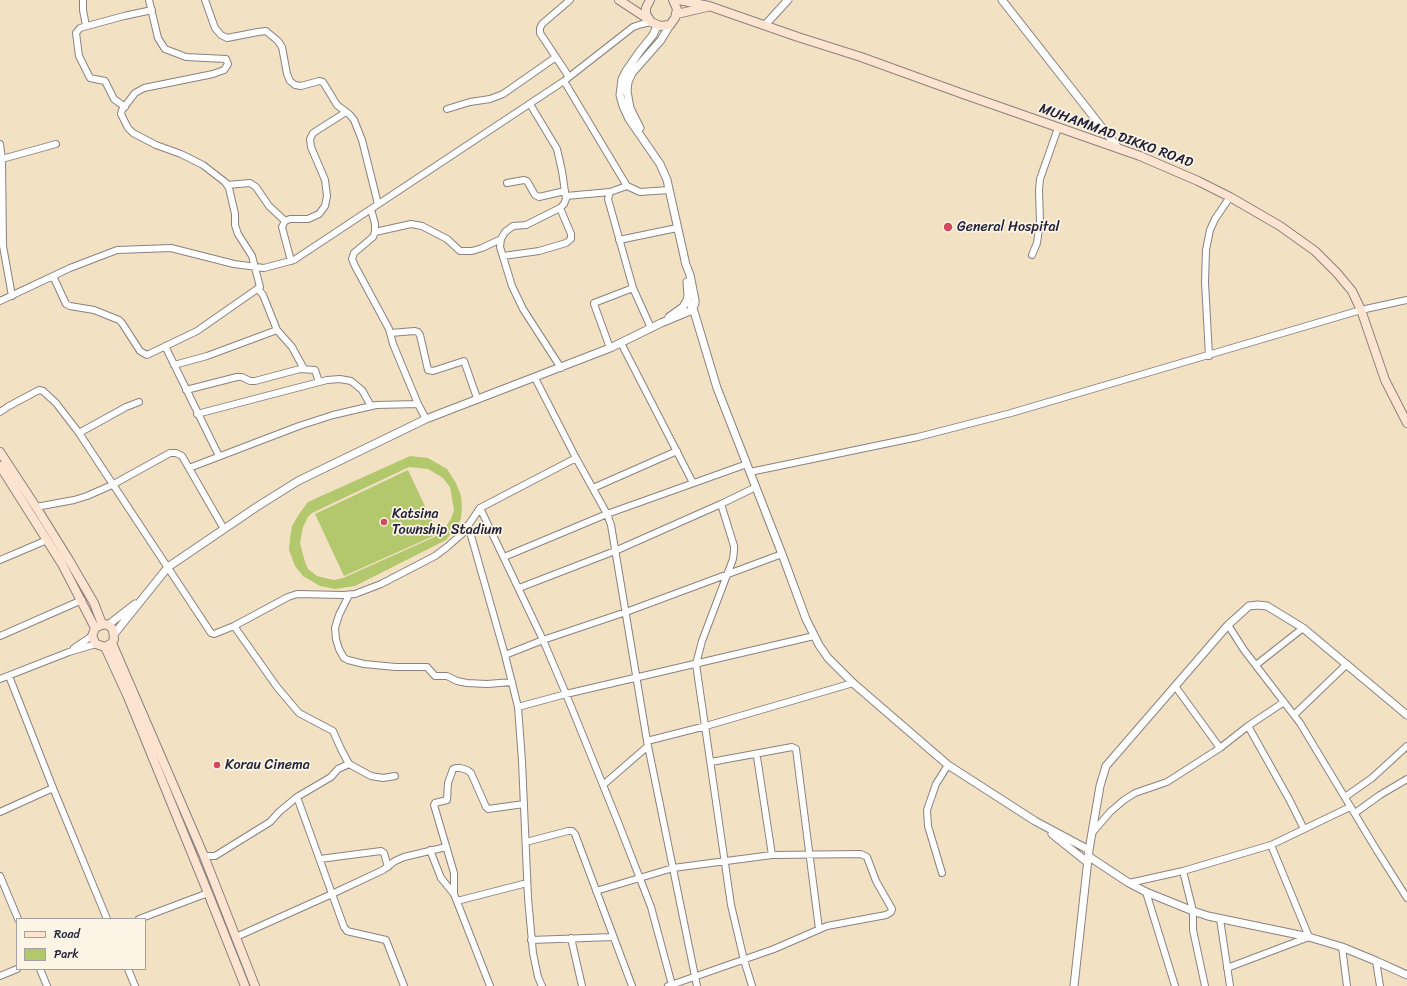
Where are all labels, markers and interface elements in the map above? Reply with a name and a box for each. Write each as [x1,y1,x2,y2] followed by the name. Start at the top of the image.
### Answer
[1037,100,1195,172] street label: MUHAMMAD DIKKO ROAD
[957,219,1059,235] place label: General Hospital
[942,221,954,233] marker: General Hospital
[392,506,502,538] place label: Katsina Township Stadium
[379,517,389,527] marker: Katsina Township Stadium
[225,757,310,773] place label: Korau Cinema
[212,760,222,770] marker: Korau Cinema
[16,918,146,970] legend
[54,923,80,945] text: Road
[54,943,79,965] text: Park

